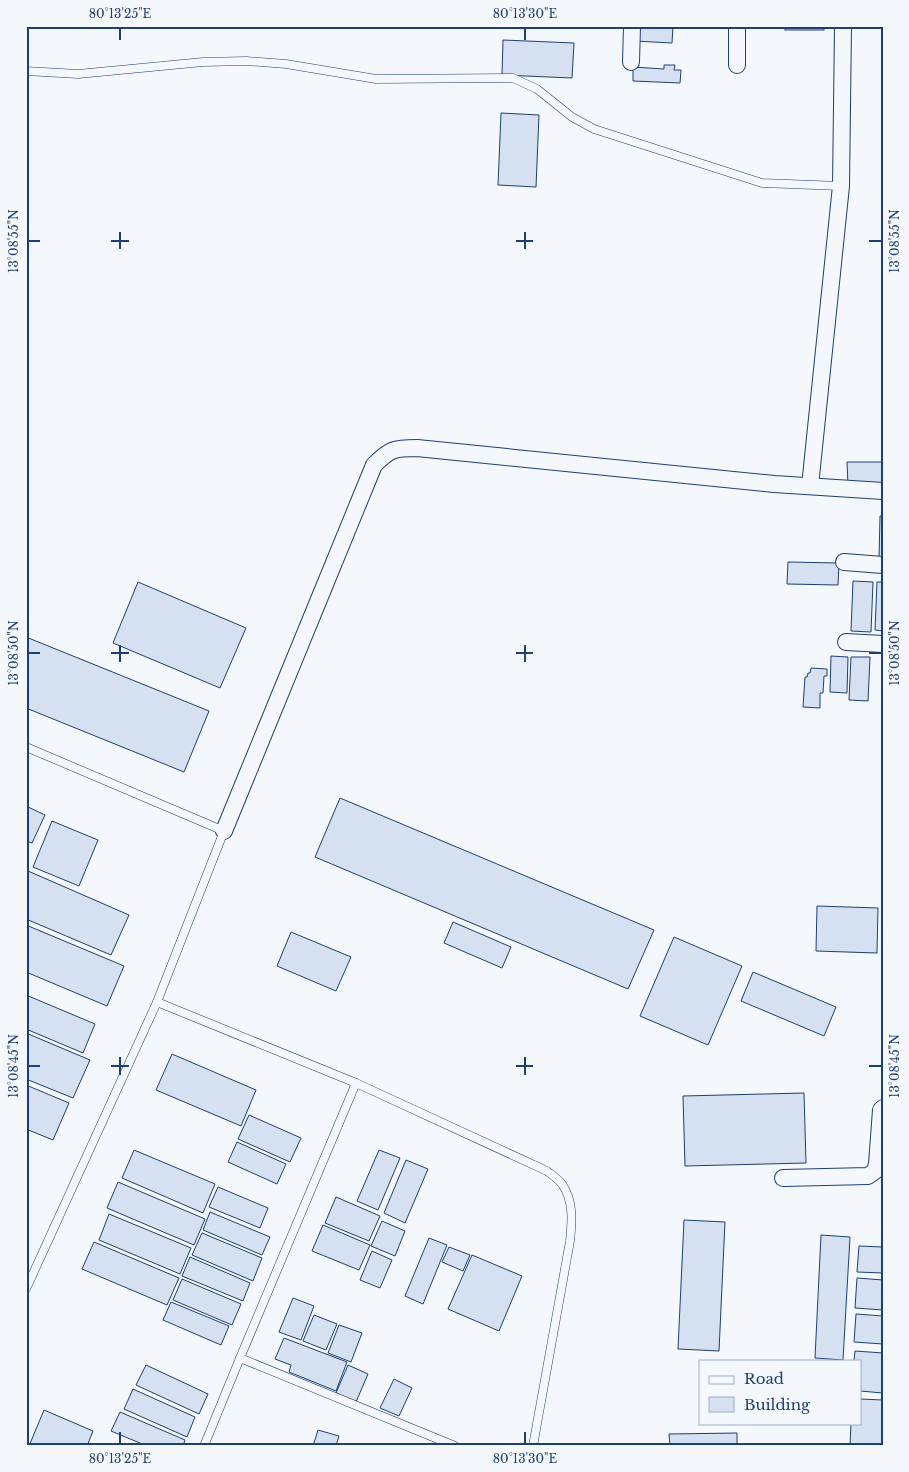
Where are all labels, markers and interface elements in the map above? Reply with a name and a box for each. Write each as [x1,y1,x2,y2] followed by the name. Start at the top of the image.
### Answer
[89,6,152,21] text: 80°13'25"E
[493,6,557,21] text: 80°13'30"E
[6,209,21,273] text: 13°08'55"N
[887,209,902,273] text: 13°08'55"N
[6,620,21,686] text: 13°08'50"N
[887,620,902,686] text: 13°08'50"N
[6,1034,21,1098] text: 13°08'45"N
[887,1034,902,1098] text: 13°08'45"N
[699,1360,862,1424] legend
[744,1369,784,1388] text: Road
[744,1395,811,1414] text: Building
[89,1451,152,1466] text: 80°13'25"E
[493,1451,557,1466] text: 80°13'30"E

